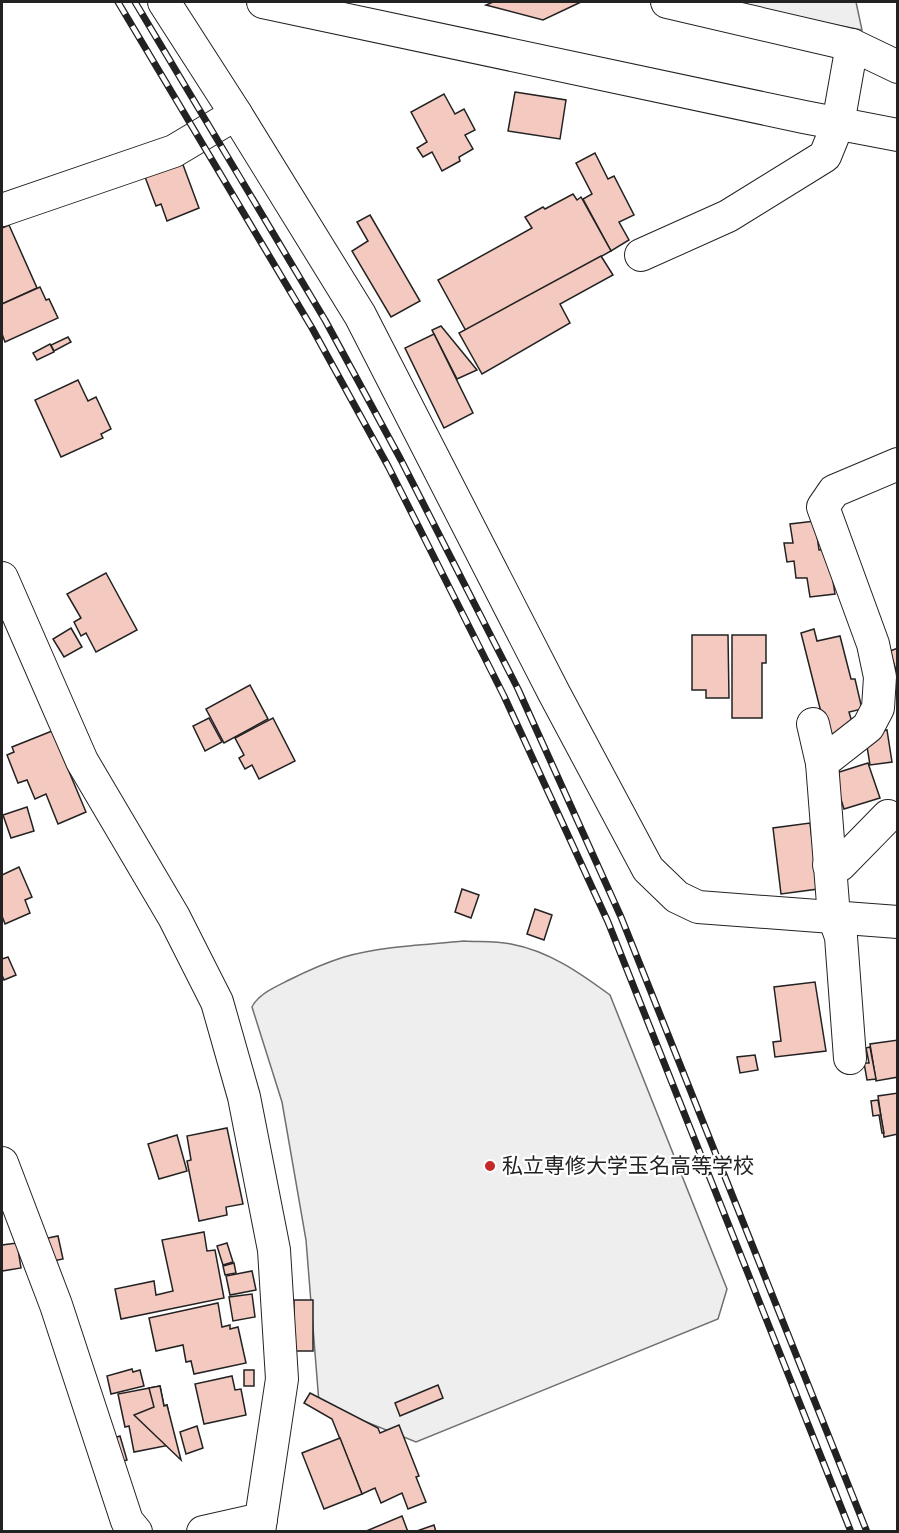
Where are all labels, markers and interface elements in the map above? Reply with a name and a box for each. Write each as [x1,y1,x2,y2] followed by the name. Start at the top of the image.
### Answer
[502,1153,754,1178] place label: 私立専修大学玉名高等学校
[483,1159,497,1173] marker: 私立専修大学玉名高等学校

